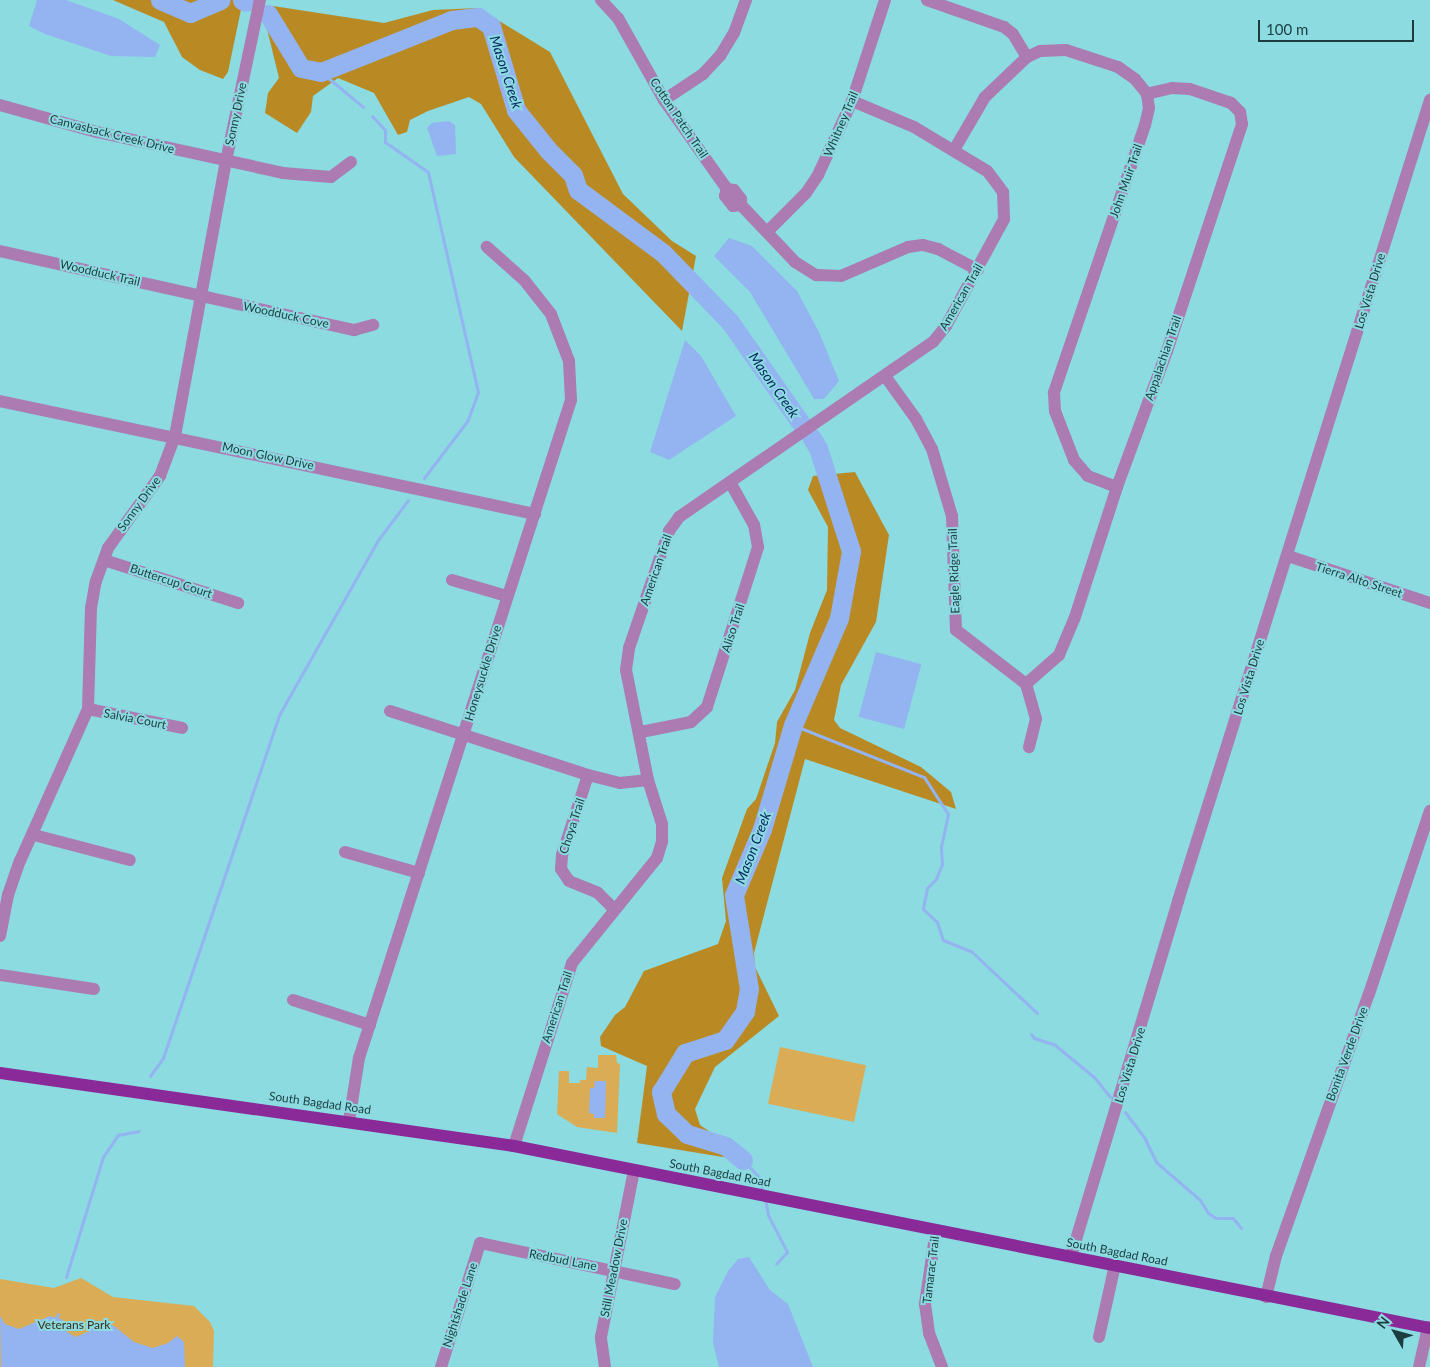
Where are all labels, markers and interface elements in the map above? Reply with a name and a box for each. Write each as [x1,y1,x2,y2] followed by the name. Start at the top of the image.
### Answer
[1260,10,1416,42] scale bar
[1266,20,1308,38] text: 100 m
[486,33,526,111] water label: Mason Creek
[647,75,711,161] street label: Cotton Patch Trail
[222,81,250,147] street label: Sonny Drive
[821,89,861,159] street label: Whitney Trail
[48,112,176,156] street label: Canvasback Creek Drive
[1107,142,1145,220] street label: John Muir Trail
[1352,251,1388,331] street label: Los Vista Drive
[58,257,142,289] street label: Woodduck Trail
[936,261,986,333] street label: American Trail
[242,299,330,331] street label: Woodduck Cove
[1142,314,1184,402] street label: Appalachian Trail
[745,349,803,421] water label: Mason Creek
[221,439,315,473] street label: Moon Glow Drive
[114,474,164,534] street label: Sonny Drive
[945,528,963,614] street label: Eagle Ridge Trail
[637,532,675,608] street label: American Trail
[1314,559,1404,601] street label: Tierra Alto Street
[128,561,214,601] street label: Buttercup Court
[718,602,748,654] street label: Aliso Trail
[462,623,504,723] street label: Honeysuckle Drive
[1231,637,1267,717] street label: Los Vista Drive
[103,706,167,732] street label: Salvia Court
[556,796,588,856] street label: Choya Trail
[732,810,774,886] water label: Mason Creek
[539,969,575,1045] street label: American Trail
[1323,1005,1371,1103] street label: Bonita Verde Drive
[1112,1025,1148,1105] street label: Los Vista Drive
[268,1089,372,1117] street label: South Bagdad Road
[668,1156,772,1190] street label: South Bagdad Road
[597,1217,631,1319] street label: Still Meadow Drive
[920,1235,942,1305] street label: Tamarac Trail
[1065,1235,1169,1269] street label: South Bagdad Road
[528,1246,598,1274] street label: Redbud Lane
[440,1261,480,1349] street label: Nightshade Lane
[1370,1307,1420,1357] north arrow
[1373,1313,1393,1332] text: N
[38,1318,110,1332] park label: Veterans Park

